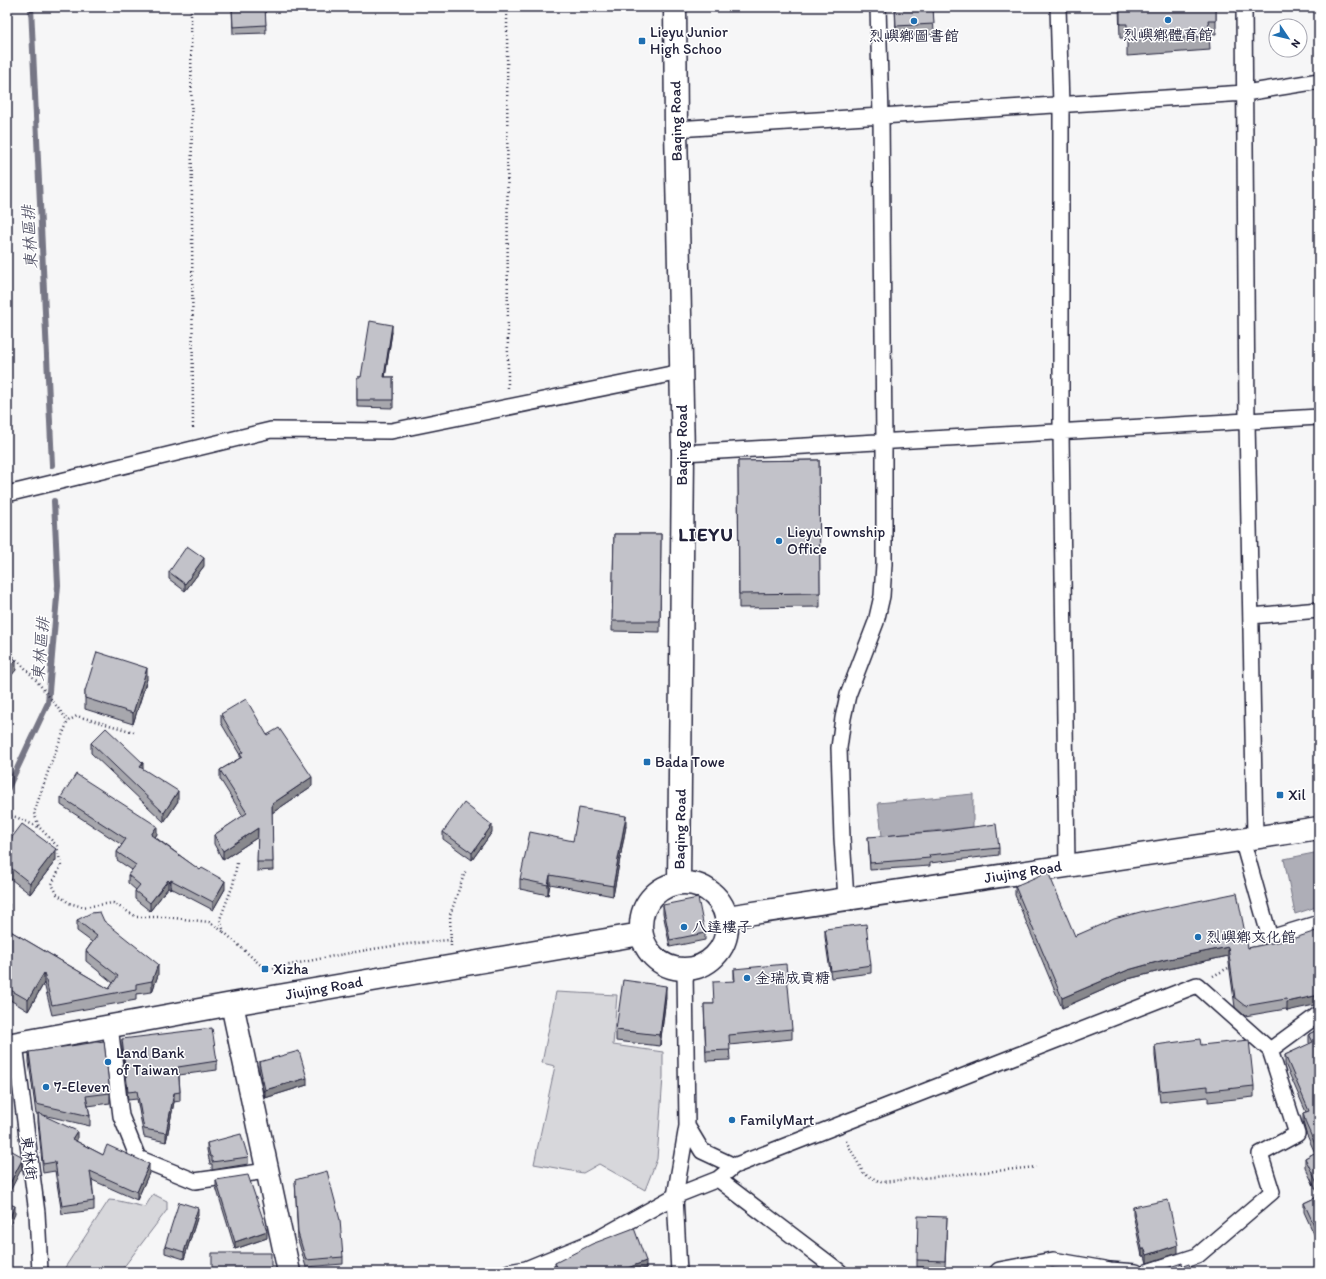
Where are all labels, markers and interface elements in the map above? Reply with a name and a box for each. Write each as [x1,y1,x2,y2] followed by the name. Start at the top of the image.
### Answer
[1163,15,1173,25] marker: 烈嶼鄉體育館
[909,16,919,26] marker: 烈嶼鄉圖書館
[1268,18,1308,58] north arrow
[650,23,728,58] place label: Lieyu Junior High Schoo
[1123,26,1213,44] place label: 烈嶼鄉體育館
[869,27,959,45] place label: 烈嶼鄉圖書館
[637,36,647,46] marker: Lieyu Junior High Schoo
[1288,37,1303,50] text: N
[666,80,686,162] street label: Baqing Road
[18,203,41,269] water label: 東林區排
[673,404,691,485] street label: Baqing Road
[678,523,734,546] district label: LIEYU
[787,523,885,558] place label: Lieyu Township Office
[774,536,784,546] marker: Lieyu Township Office
[28,614,53,682] water label: 東林區排
[655,753,725,771] place label: Bada Towe
[642,757,652,767] marker: Bada Towe
[1288,786,1306,804] place label: Xil
[670,788,690,870] street label: Baqing Road
[1275,790,1285,800] marker: Xil
[983,857,1064,887] street label: Jiujing Road
[692,918,752,936] place label: 八達樓子
[679,922,689,932] marker: 八達樓子
[1206,928,1296,946] place label: 烈嶼鄉文化館
[1193,932,1203,942] marker: 烈嶼鄉文化館
[273,960,309,978] place label: Xizha
[260,964,270,974] marker: Xizha
[755,969,830,987] place label: 金瑞成貢糖
[284,972,365,1004] street label: Jiujing Road
[742,973,752,983] marker: 金瑞成貢糖
[116,1044,185,1079] place label: Land Bank of Taiwan
[103,1057,113,1067] marker: Land Bank of Taiwan
[54,1078,110,1096] place label: 7-Eleven
[41,1082,51,1092] marker: 7-Eleven
[740,1111,815,1129] place label: FamilyMart
[727,1115,737,1125] marker: FamilyMart
[17,1135,41,1181] street label: 東林街

